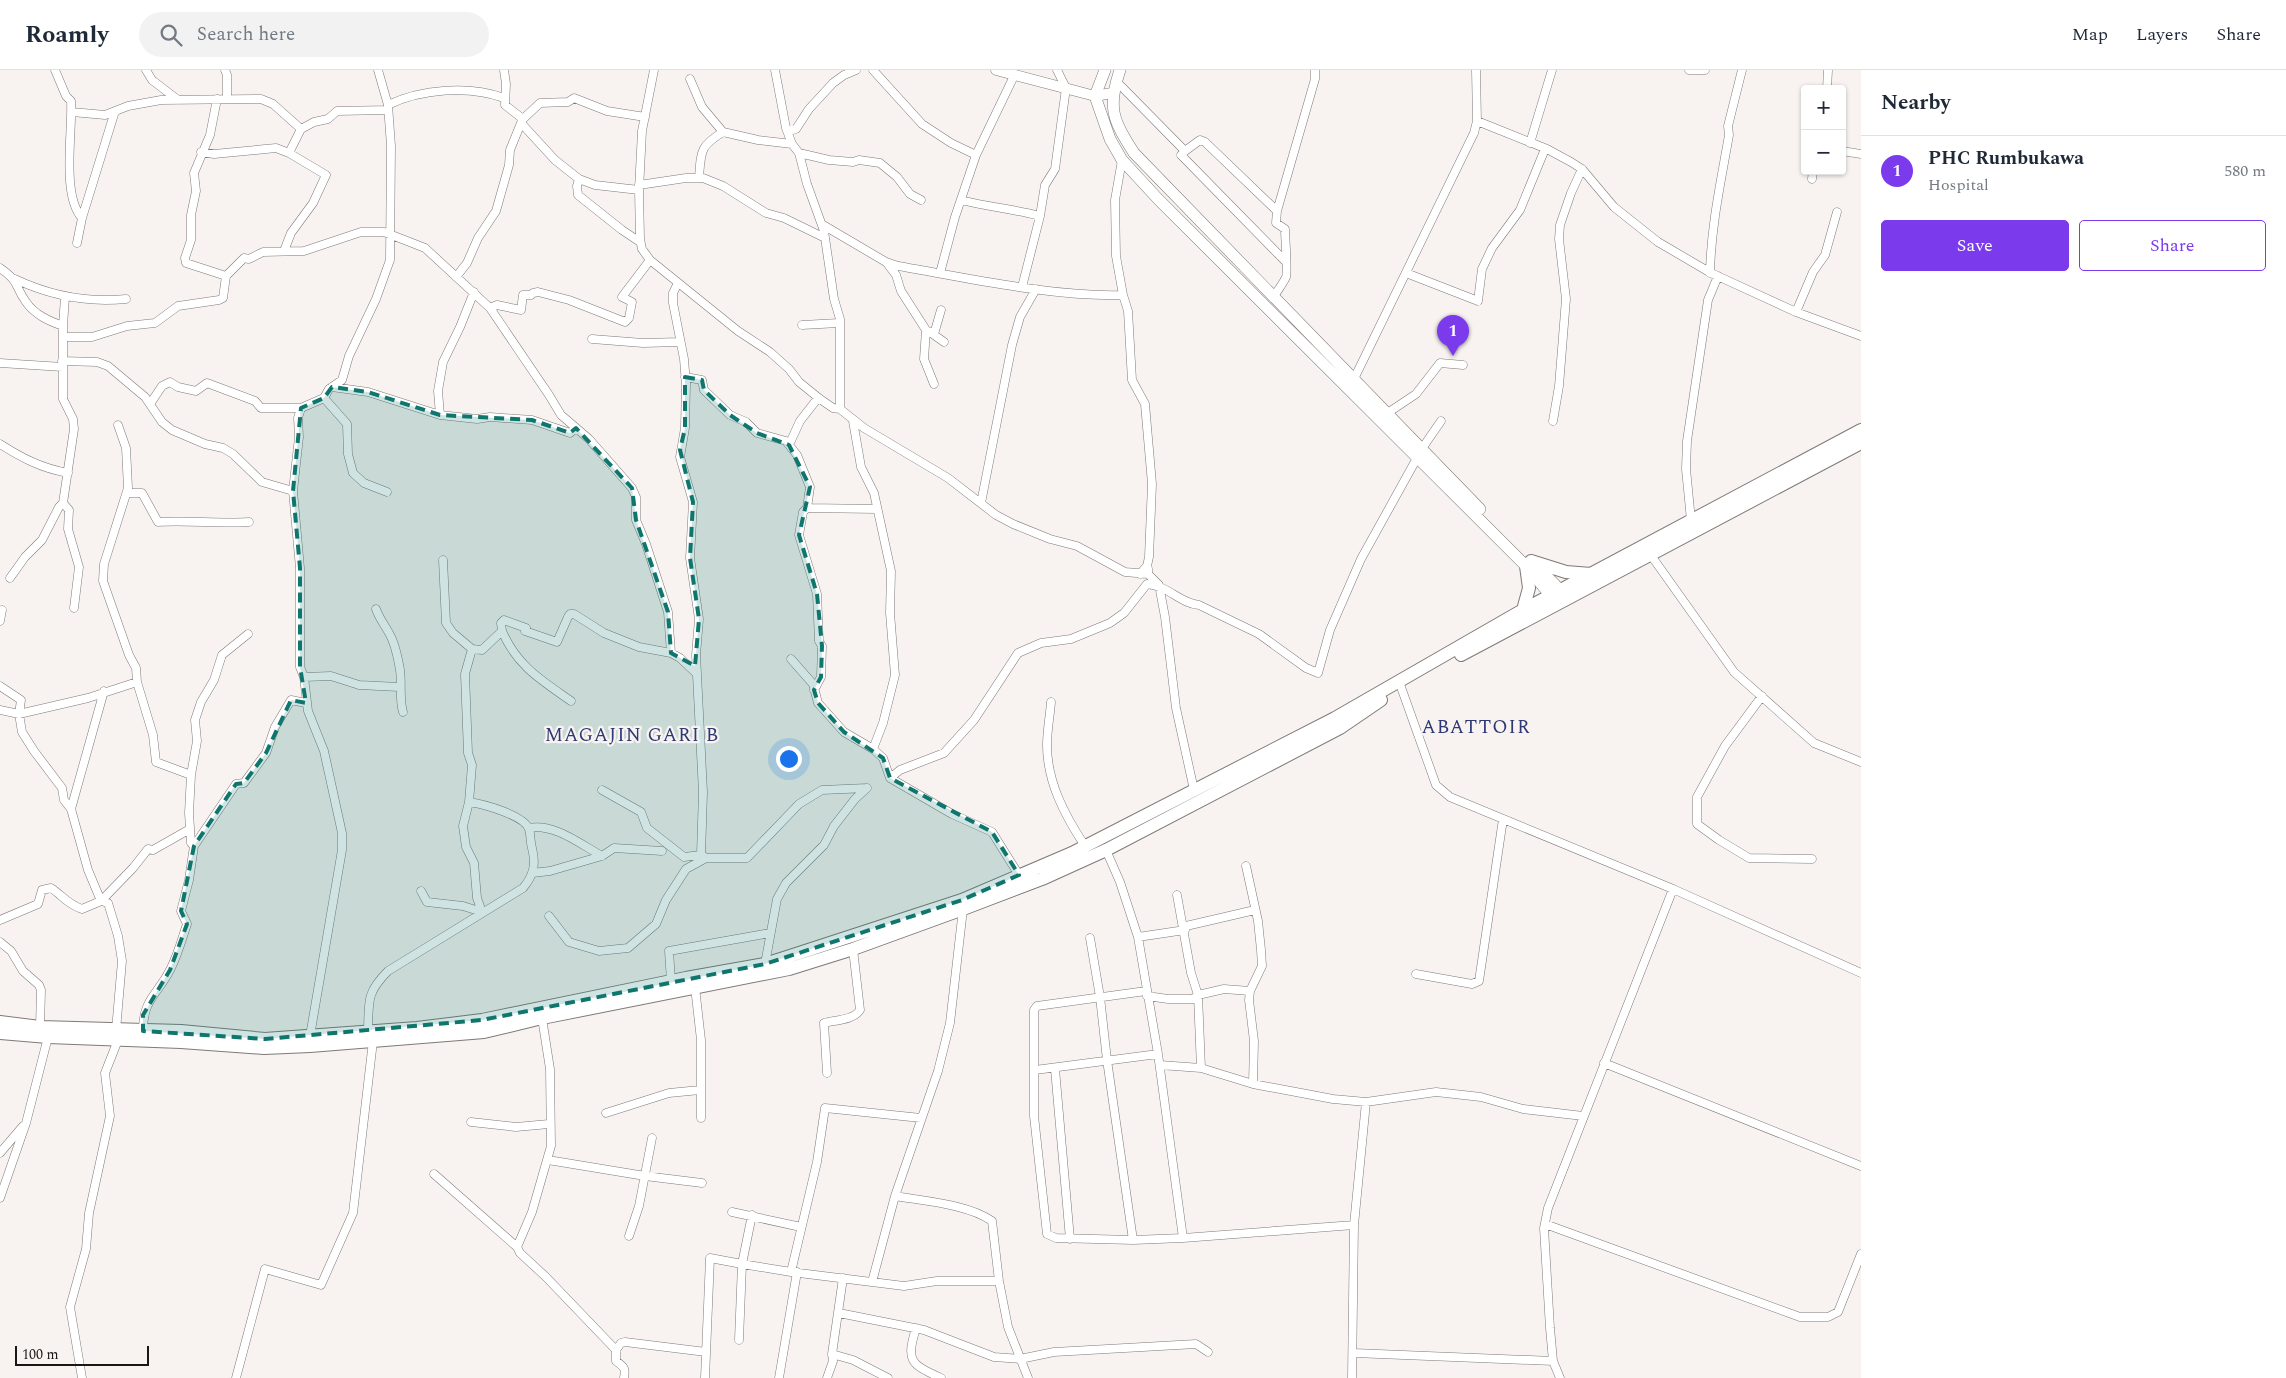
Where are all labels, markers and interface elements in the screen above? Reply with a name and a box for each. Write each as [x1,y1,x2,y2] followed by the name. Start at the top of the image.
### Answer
[139,12,489,57] search box
[25,17,109,53] text: Roamly
[197,20,295,49] text: Search here
[157,21,185,49] icon: search
[2072,21,2108,48] text: Map
[2136,21,2188,48] text: Layers
[2216,21,2261,48] text: Share
[1801,85,1846,175] map controls
[1801,85,1846,130] button: +
[1881,87,1951,119] text: Nearby
[1801,130,1846,175] button: −
[1928,144,2084,173] text: PHC Rumbukawa
[1893,159,1901,183] text: 1
[2224,159,2266,183] text: 580 m
[1928,173,1989,197] text: Hospital
[1881,220,2069,271] button: Save
[2079,220,2266,271] button: Share
[1437,315,1469,356] pin: 1
[1421,713,1531,742] district label: ABATTOIR
[545,721,719,750] district label: MAGAJIN GARI B
[776,746,802,772] your location
[15,1343,149,1366] scale bar
[22,1344,59,1365] text: 100 m

